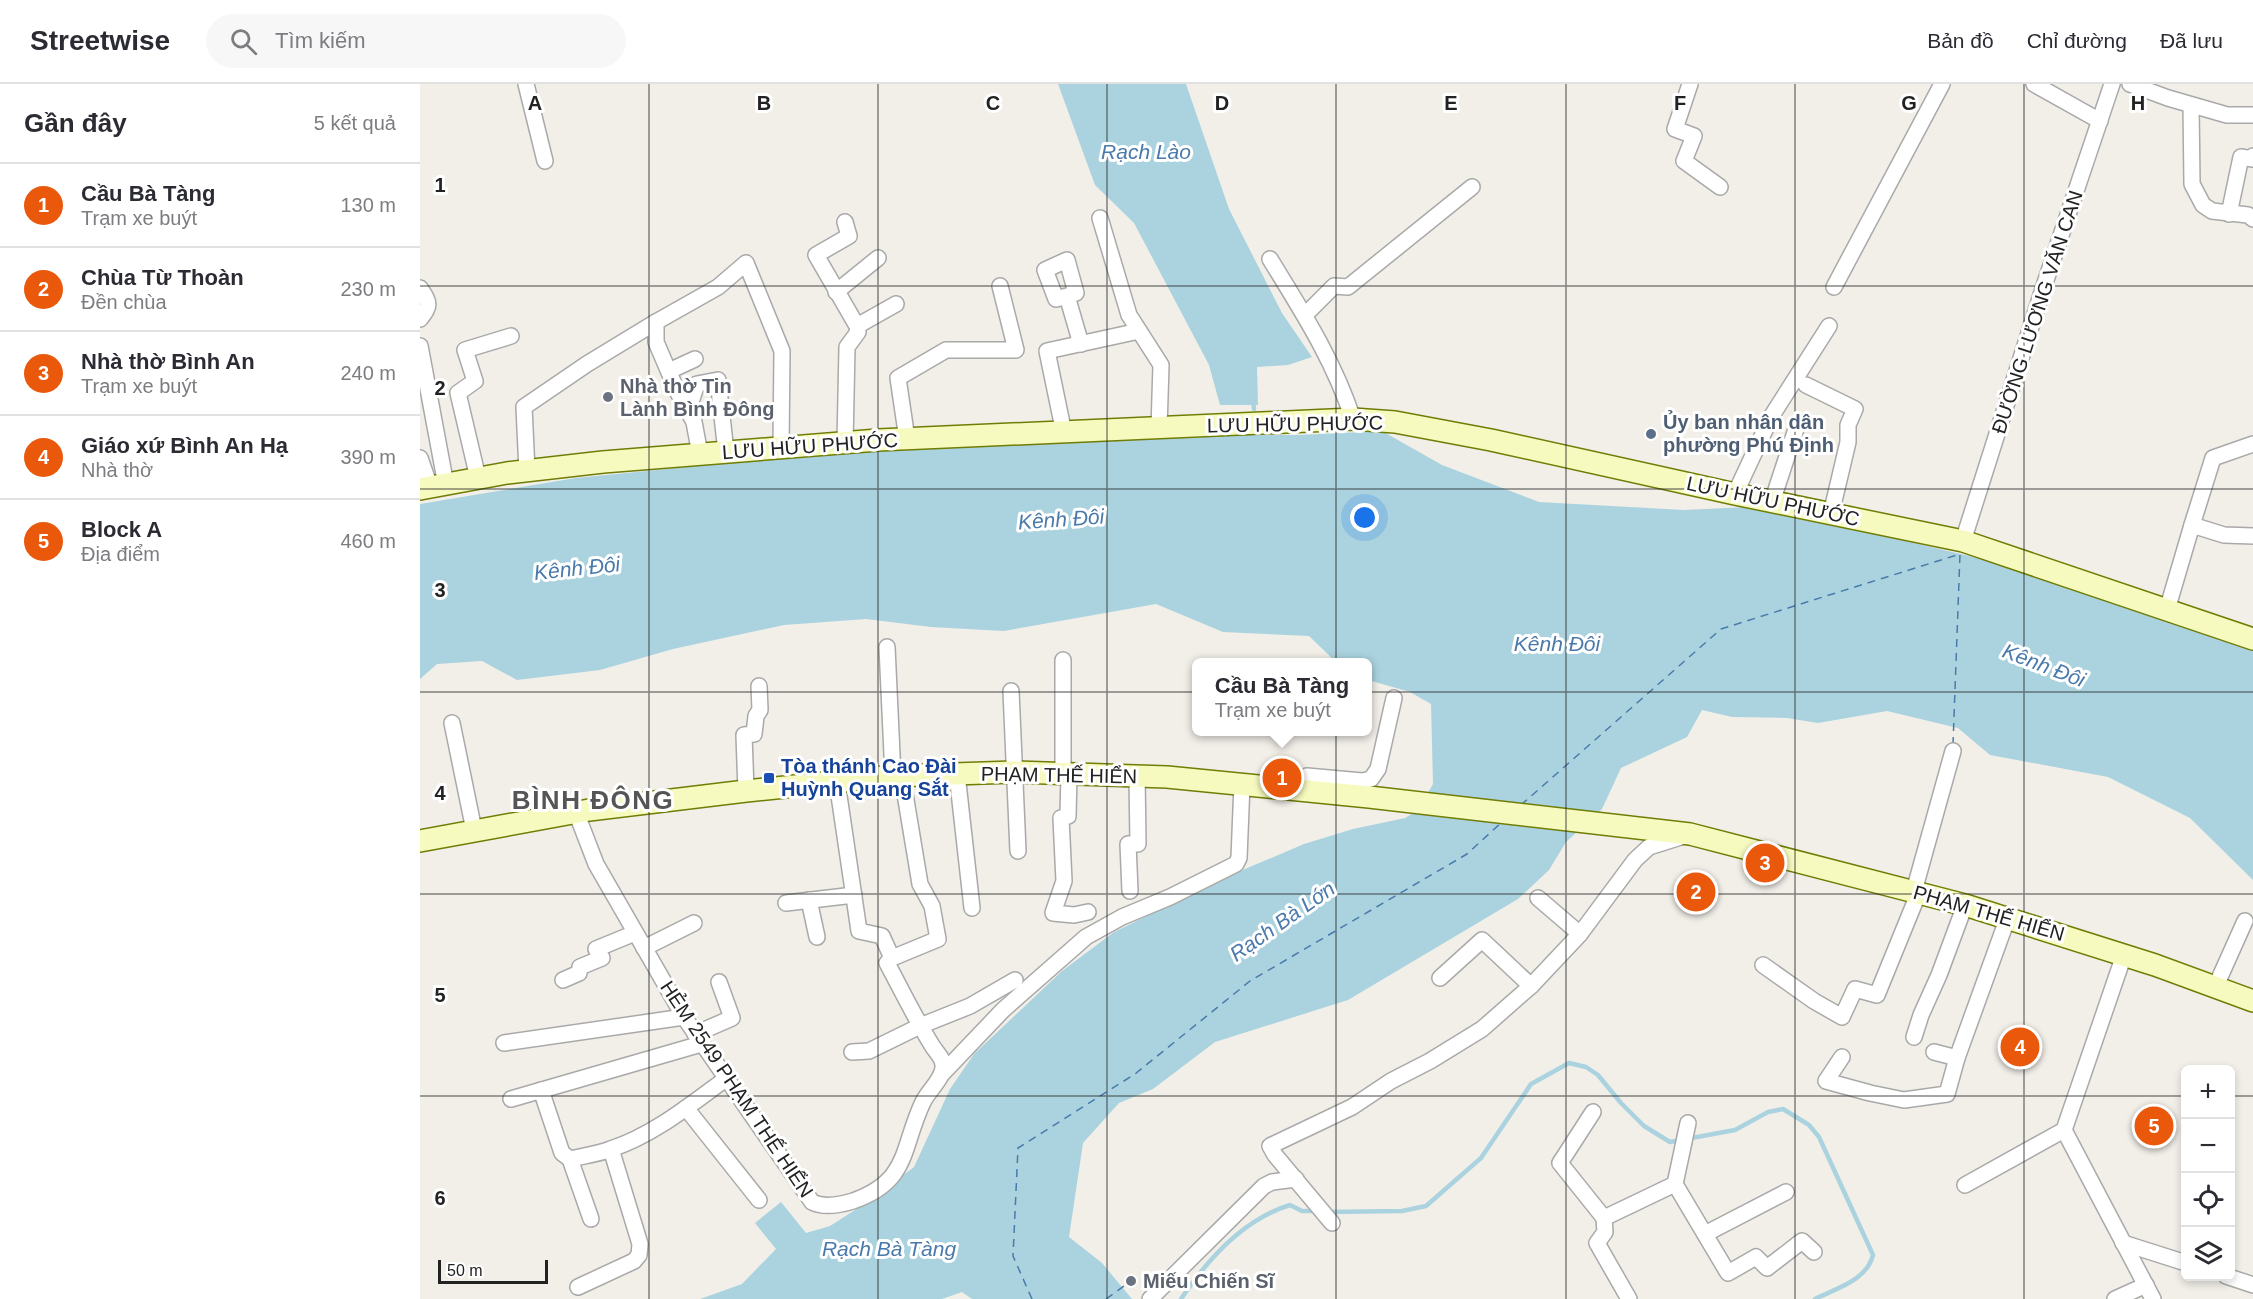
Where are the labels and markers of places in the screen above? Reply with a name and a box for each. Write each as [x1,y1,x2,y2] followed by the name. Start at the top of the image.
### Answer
[620,375,774,420] place label: Nhà thờ Tin Lành Bình Đông
[601,390,615,404] marker: Nhà thờ Tin Lành Bình Đông
[1663,410,1834,456] place label: Ủy ban nhân dân phường Phú Định
[1644,427,1658,441] marker: Ủy ban nhân dân phường Phú Định
[781,755,957,800] place label: Tòa thánh Cao Đài Huỳnh Quang Sắt
[1262,756,1302,800] pin: 1
[762,771,776,785] marker: Tòa thánh Cao Đài Huỳnh Quang Sắt
[1746,840,1784,886] pin: 3
[1676,870,1716,914] pin: 2
[2000,1024,2040,1070] pin: 4
[2134,1104,2174,1148] pin: 5
[1143,1270,1276,1292] place label: Miếu Chiến Sĩ
[1124,1274,1138,1288] marker: Miếu Chiến Sĩ

